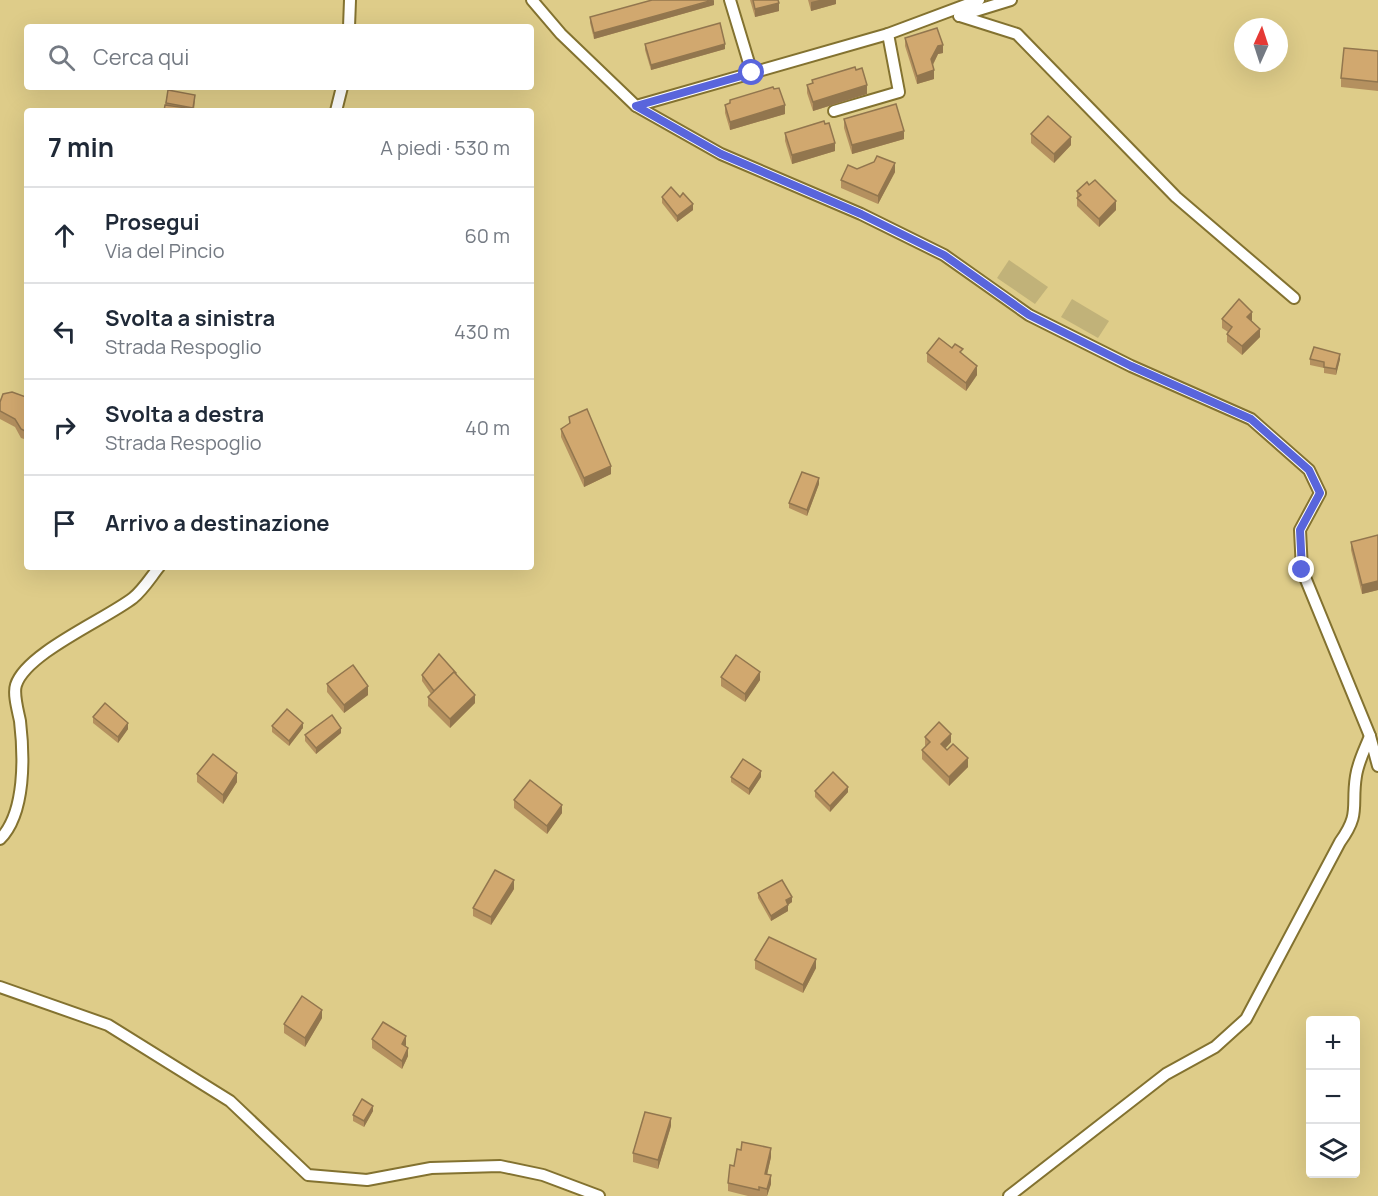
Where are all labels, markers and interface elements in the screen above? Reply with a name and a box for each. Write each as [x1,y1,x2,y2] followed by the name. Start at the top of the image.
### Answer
[1234,18,1288,72] north arrow
[24,24,534,90] search box
[45,41,78,74] icon: search
[93,42,189,72] text: Cerca qui
[738,59,764,85] route start
[48,129,114,165] text: 7 min
[380,134,510,161] text: A piedi · 530 m
[105,207,200,237] text: Prosegui
[48,219,81,252] icon: ahead
[464,222,510,249] text: 60 m
[105,237,225,264] text: Via del Pincio
[105,303,275,333] text: Svolta a sinistra
[48,315,81,348] icon: left
[454,318,510,345] text: 430 m
[105,333,262,360] text: Strada Respoglio
[105,399,264,429] text: Svolta a destra
[48,411,81,444] icon: right
[465,414,510,441] text: 40 m
[105,429,262,456] text: Strada Respoglio
[48,507,81,540] icon: arrive
[105,508,329,538] text: Arrivo a destinazione
[1288,556,1314,582] route end
[1306,1016,1360,1178] map controls
[1306,1016,1360,1070] button: +
[1306,1070,1360,1124] button: −
[1306,1124,1360,1178] button: layers

